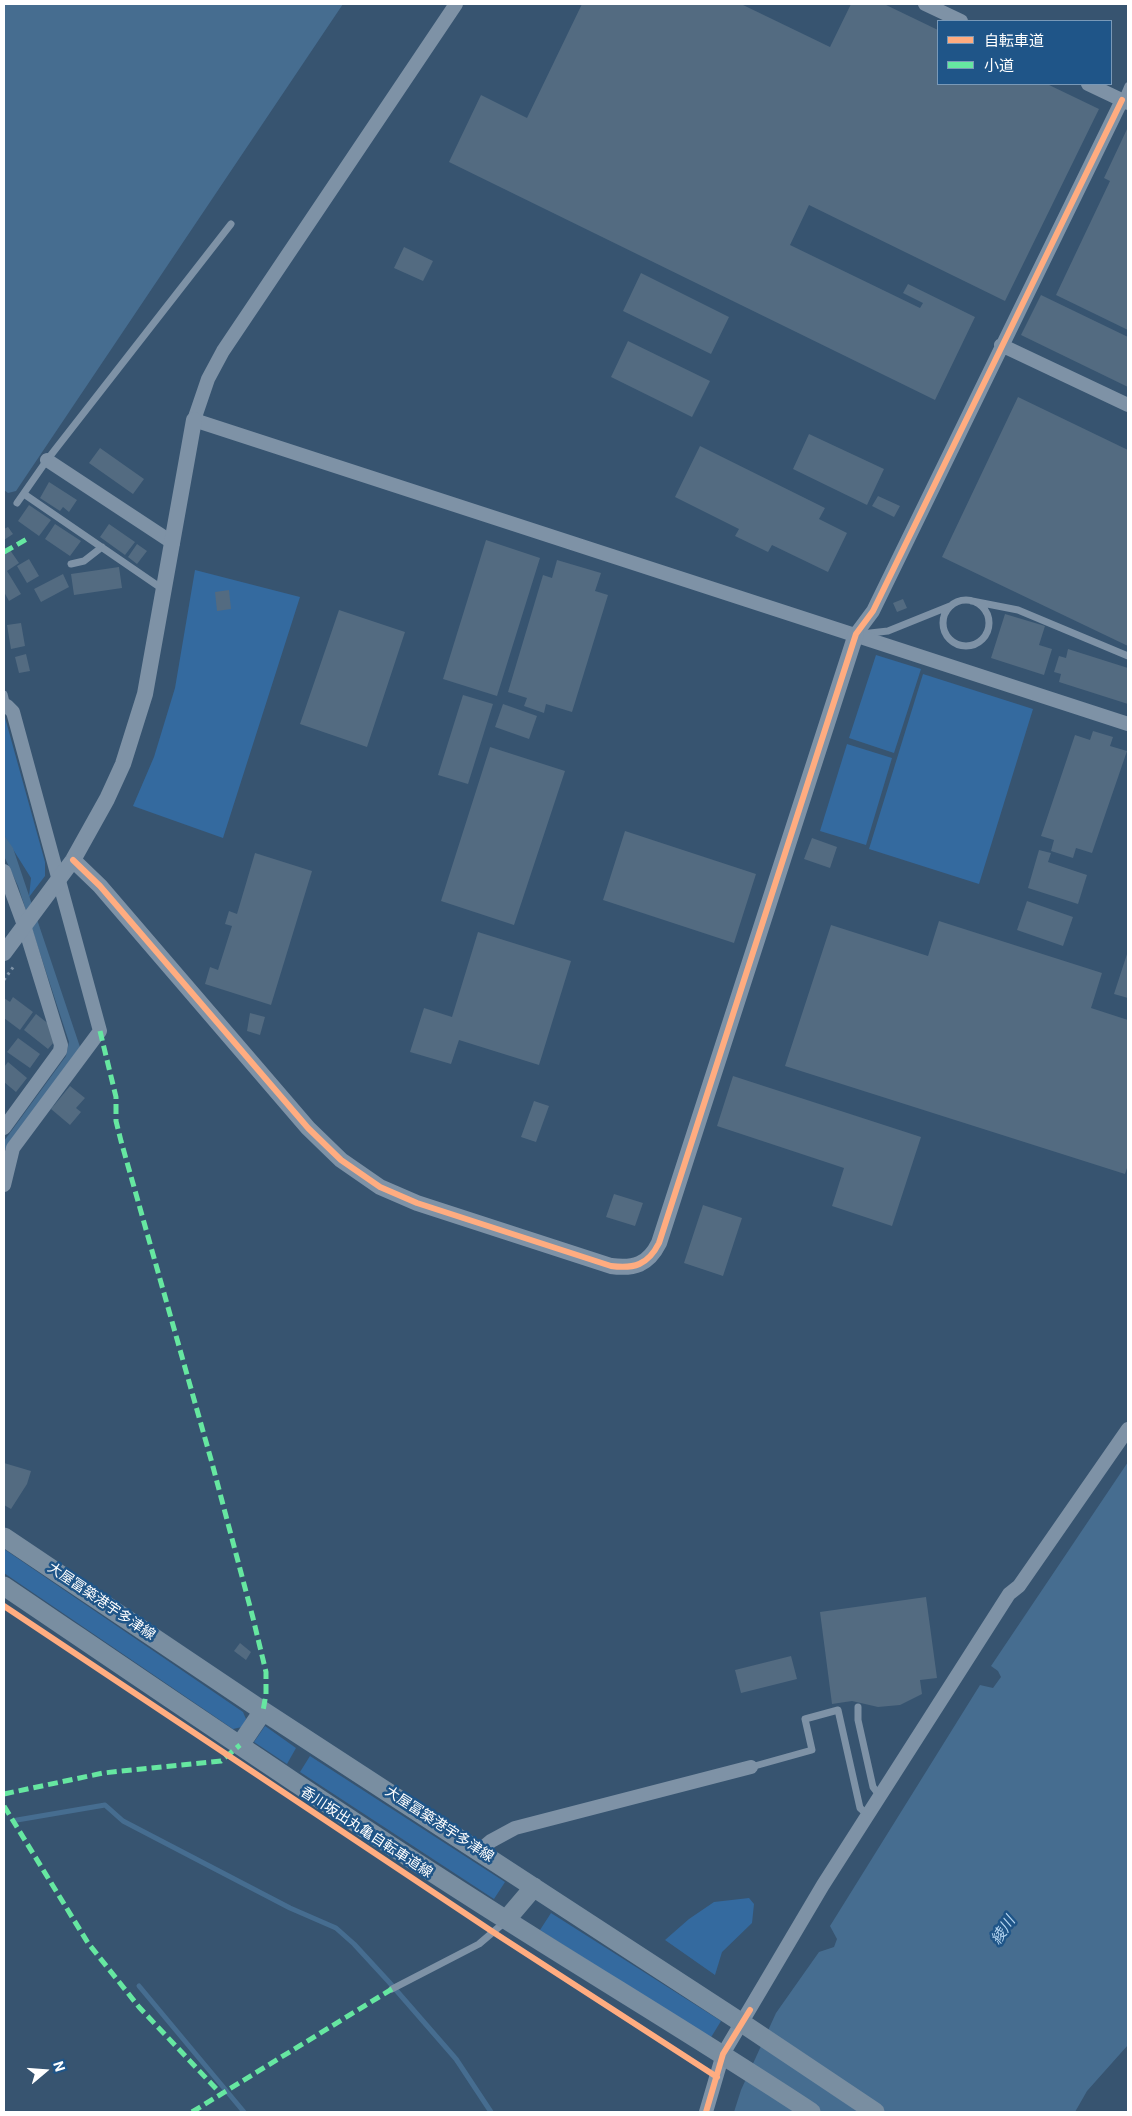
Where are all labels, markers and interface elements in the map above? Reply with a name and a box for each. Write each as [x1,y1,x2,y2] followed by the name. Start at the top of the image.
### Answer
[937,20,1112,85] legend
[984,32,1044,50] text: 自転車道
[984,57,1014,75] text: 小道
[44,1560,158,1644] street label: 大屋冨築港宇多津線
[297,1784,435,1882] street label: 香川坂出丸亀自転車道線
[382,1784,496,1866] street label: 大屋冨築港宇多津線
[988,1914,1020,1948] water label: 綾川
[20,2046,70,2096] north arrow
[50,2059,68,2074] text: N

